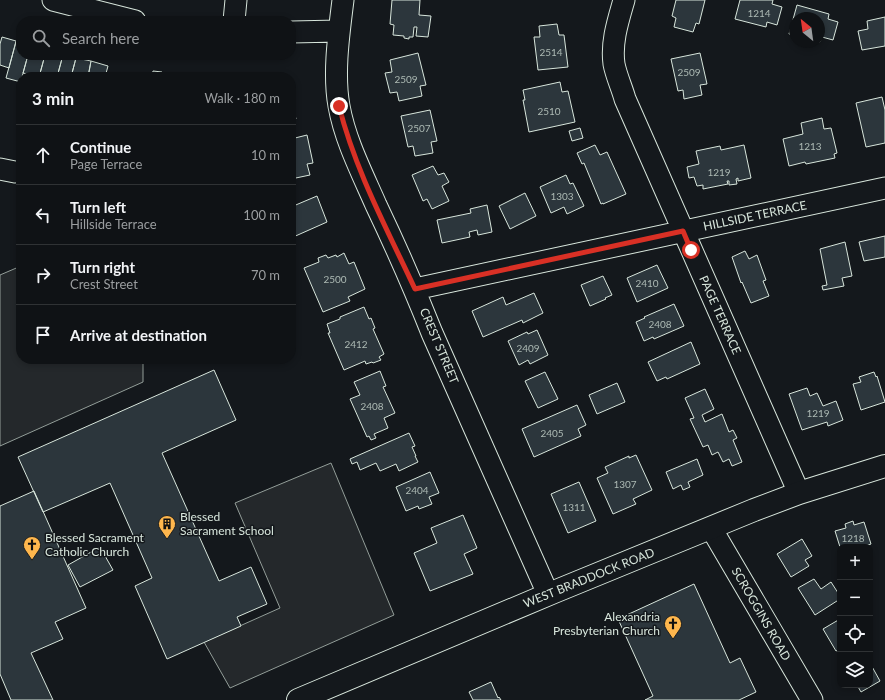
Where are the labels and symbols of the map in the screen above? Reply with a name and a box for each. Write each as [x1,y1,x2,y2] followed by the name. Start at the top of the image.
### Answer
[747,7,771,19] house number: 1214
[789,12,825,48] north arrow
[539,46,563,58] house number: 2514
[677,66,701,78] house number: 2509
[394,73,418,85] house number: 2509
[330,97,348,115] route end
[537,105,561,117] house number: 2510
[407,122,431,134] house number: 2507
[798,140,822,152] house number: 1213
[707,166,731,178] house number: 1219
[550,190,574,202] house number: 1303
[702,197,808,234] street label: HILLSIDE TERRACE
[682,241,700,259] route start
[323,273,347,285] house number: 2500
[696,273,745,357] street label: PAGE TERRACE
[635,277,659,289] house number: 2410
[417,306,462,386] street label: CREST STREET
[648,318,672,330] house number: 2408
[344,338,368,350] house number: 2412
[516,342,540,354] house number: 2409
[360,400,384,412] house number: 2408
[806,407,830,419] house number: 1219
[540,427,564,439] house number: 2405
[613,478,637,490] house number: 1307
[405,484,429,496] house number: 2404
[562,501,586,513] house number: 1311
[180,509,274,538] place label: Blessed Sacrament School
[157,514,177,539] building icon: Blessed Sacrament School
[45,530,145,559] place label: Blessed Sacrament Catholic Church
[841,532,865,544] house number: 1218
[22,535,42,560] church icon: Blessed Sacrament Catholic Church
[521,544,657,611] street label: WEST BRADDOCK ROAD
[729,564,794,663] street label: SCROGGINS ROAD
[553,609,660,638] place label: Alexandria Presbyterian Church
[663,614,683,639] church icon: Alexandria Presbyterian Church

